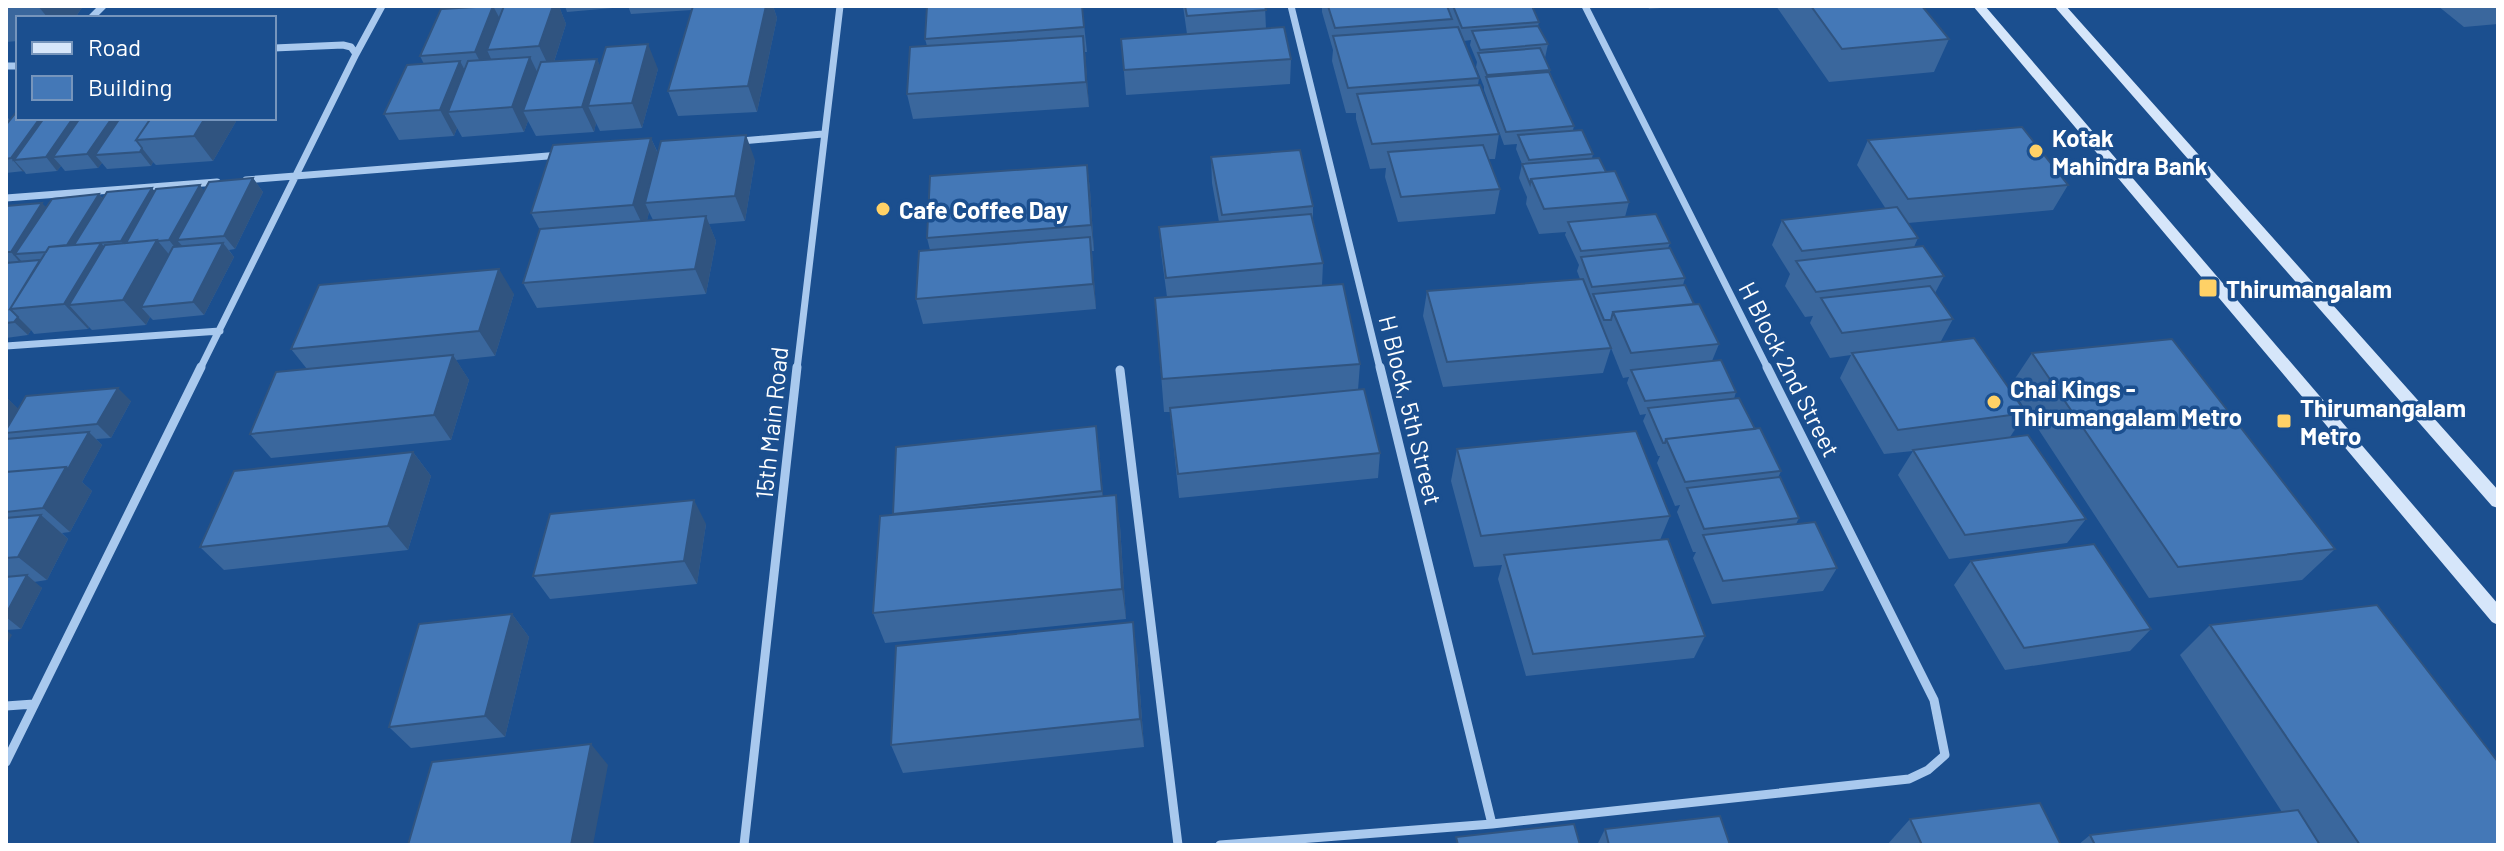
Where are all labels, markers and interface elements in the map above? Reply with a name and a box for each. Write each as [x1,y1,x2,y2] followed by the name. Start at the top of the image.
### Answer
[16,16,276,120] legend
[88,32,141,61] text: Road
[88,72,172,101] text: Building
[2052,123,2208,180] place label: Kotak Mahindra Bank
[2027,142,2045,160] marker: Kotak Mahindra Bank
[899,195,1068,224] place label: Cafe Coffee Day
[874,200,892,218] marker: Cafe Coffee Day
[2226,274,2392,303] place label: Thirumangalam
[1733,277,1847,461] street label: H Block 2nd Street
[2197,277,2219,299] marker: Thirumangalam
[1373,312,1449,508] street label: H Block, 5th Street
[749,345,793,501] street label: 15th Main Road
[2010,374,2242,431] place label: Chai Kings - Thirumangalam Metro
[1985,393,2003,411] marker: Chai Kings - Thirumangalam Metro
[2300,393,2466,450] place label: Thirumangalam Metro
[2275,412,2293,430] marker: Thirumangalam Metro

